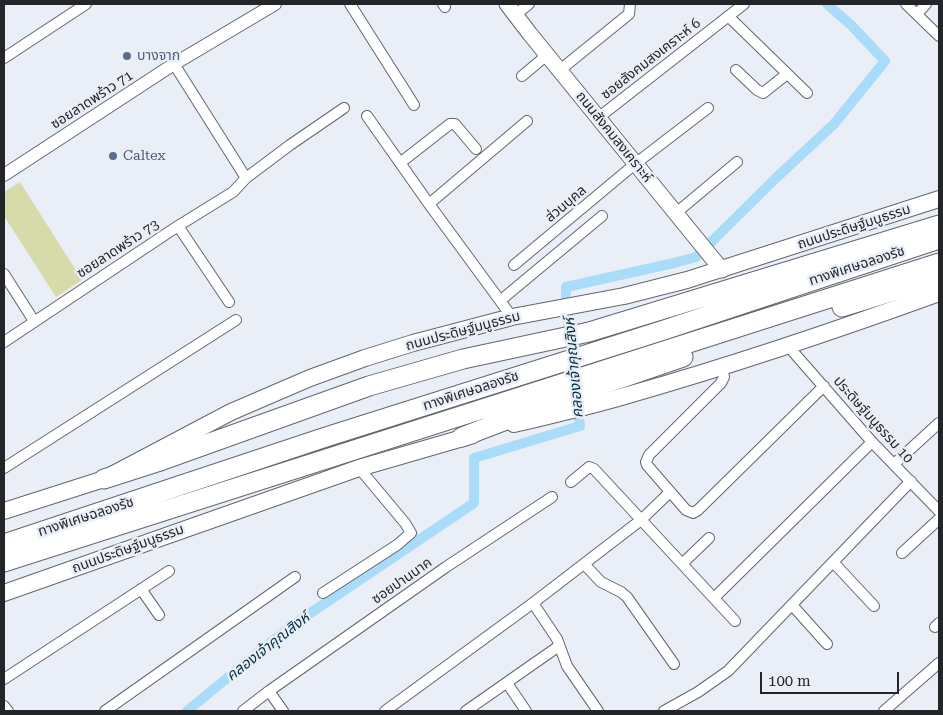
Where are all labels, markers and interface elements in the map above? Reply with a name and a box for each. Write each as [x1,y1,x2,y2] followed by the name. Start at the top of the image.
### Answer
[598,15,704,103] street label: ซอยสังคมสงเคราะห์ 6
[137,48,180,64] place label: บางจาก
[121,50,133,62] marker: บางจาก
[48,67,136,133] street label: ซอยลาดพร้าว 71
[572,88,656,186] street label: ถนนสังคมสงเคราะห์
[123,148,166,164] place label: Caltex
[107,150,119,162] marker: Caltex
[542,182,590,226] street label: ส่วนบุคล
[795,201,913,253] street label: ถนนประดิษฐ์มนูธรรม
[74,216,162,282] street label: ซอยลาดพร้าว 73
[807,243,907,289] street label: ทางพิเศษฉลองรัช
[404,308,522,354] street label: ถนนประดิษฐ์มนูธรรม
[561,317,587,419] water label: คลองเจ้าคุณสิงห์
[421,368,521,414] street label: ทางพิเศษฉลองรัช
[829,373,917,467] street label: ประดิษฐ์มนูธรรม 10
[36,494,136,540] street label: ทางพิเศษฉลองรัช
[70,521,186,577] street label: ถนนประดิษฐ์มนูธรรม
[369,554,435,608] street label: ซอยปานนาค
[223,609,313,685] water label: คลองเจ้าคุณสิงห์
[763,662,902,694] scale bar
[768,672,811,690] text: 100 m

